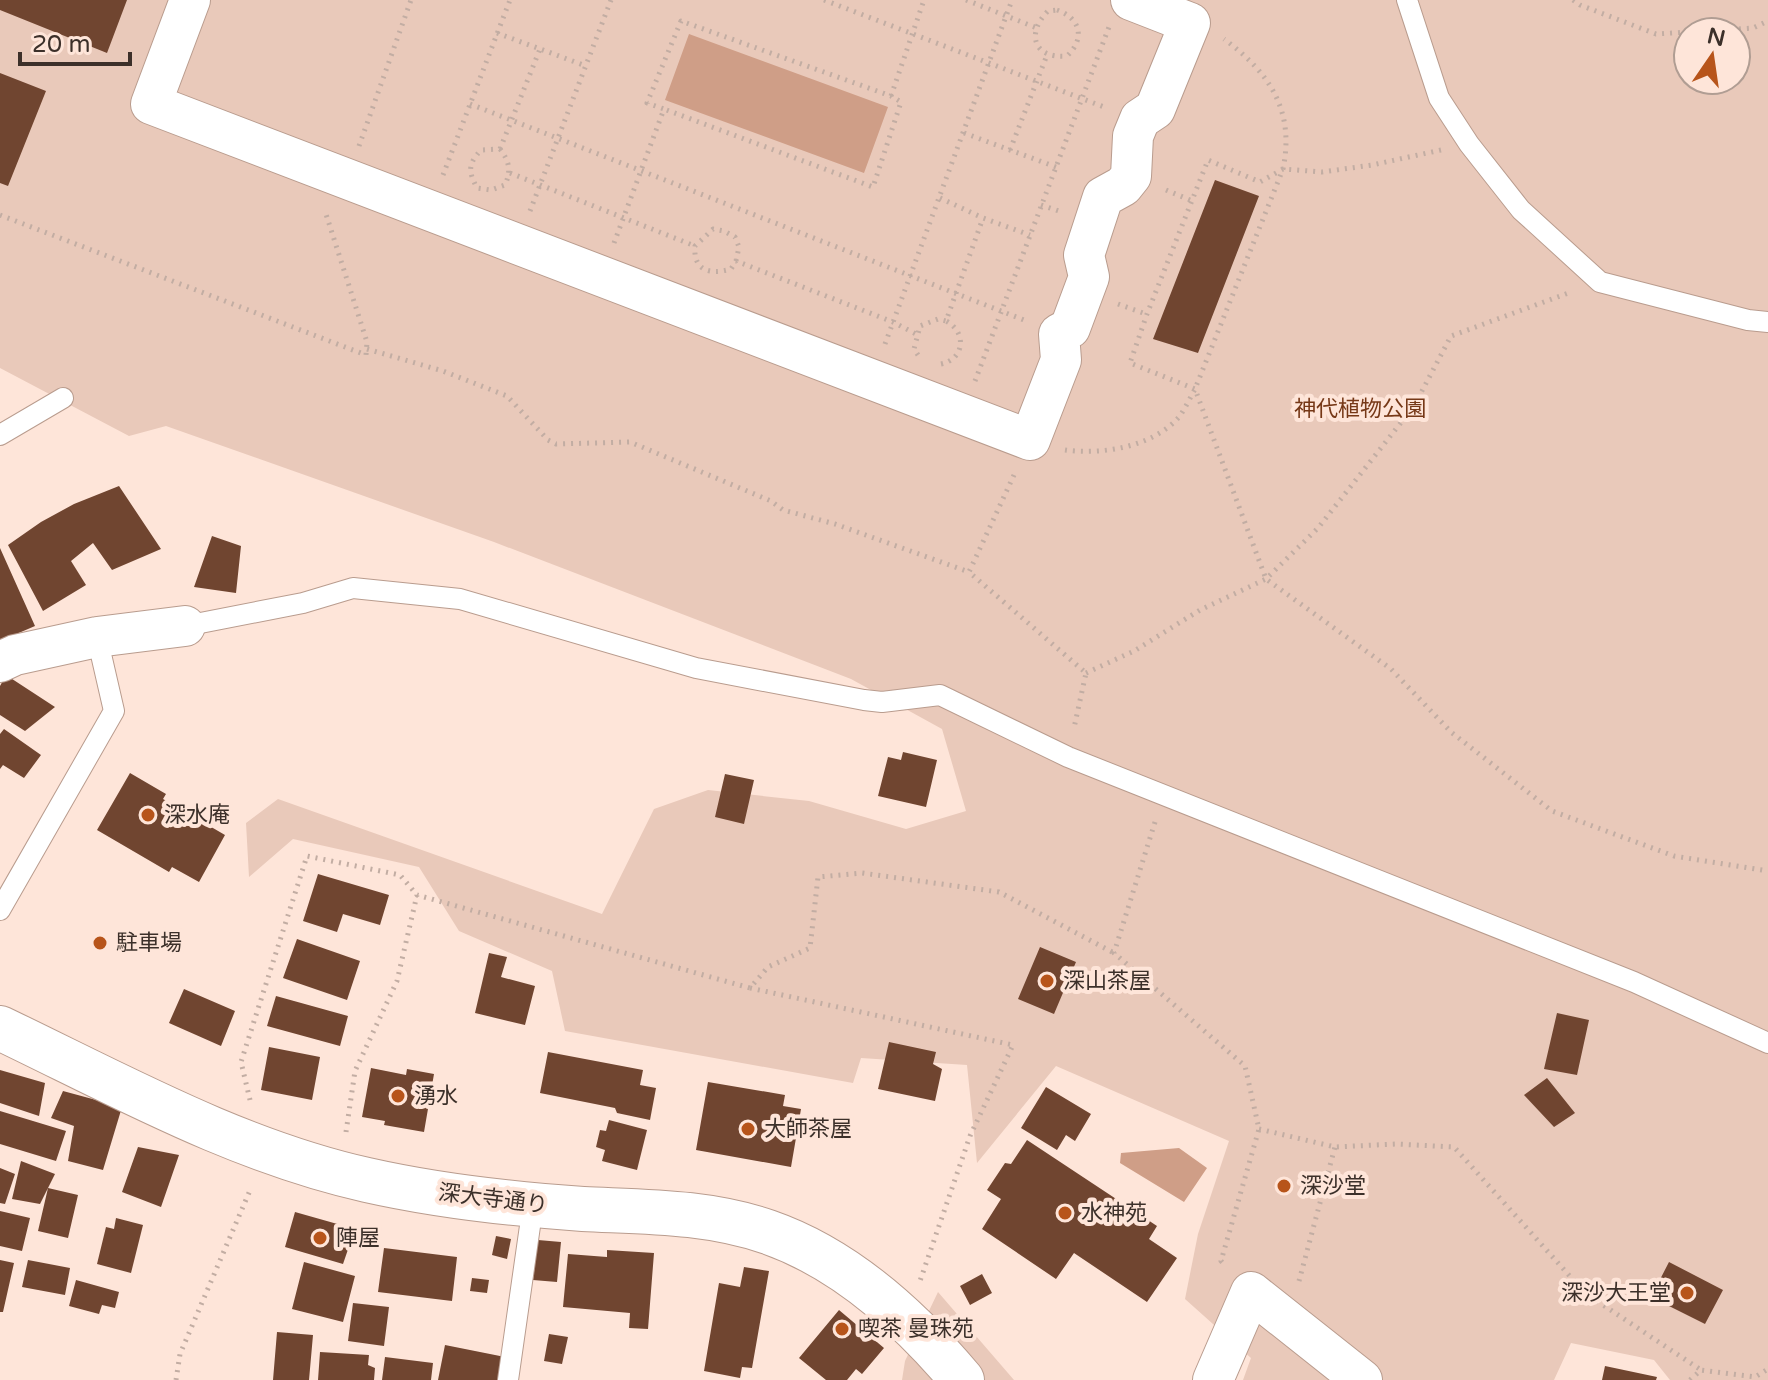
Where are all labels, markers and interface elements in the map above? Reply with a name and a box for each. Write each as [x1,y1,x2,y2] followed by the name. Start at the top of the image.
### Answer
[20,16,130,66] scale bar
[1672,16,1752,96] north arrow
[1705,23,1728,52] text: N
[32,30,90,59] text: 20 m
[1294,396,1426,422] park label: 神代植物公園
[164,802,230,828] place label: 深水庵
[139,806,157,824] marker: 深水庵
[116,930,182,956] place label: 駐車場
[91,934,109,952] marker: 駐車場
[1063,968,1151,994] place label: 深山茶屋
[1038,972,1056,990] marker: 深山茶屋
[414,1083,458,1109] place label: 湧水
[389,1087,407,1105] marker: 湧水
[764,1116,852,1142] place label: 大師茶屋
[739,1120,757,1138] marker: 大師茶屋
[1300,1173,1366,1199] place label: 深沙堂
[1275,1177,1293,1195] marker: 深沙堂
[437,1179,549,1219] street label: 深大寺通り
[1081,1200,1147,1226] place label: 水神苑
[1056,1204,1074,1222] marker: 水神苑
[336,1225,380,1251] place label: 陣屋
[311,1229,329,1247] marker: 陣屋
[1561,1280,1671,1306] place label: 深沙大王堂
[1678,1284,1696,1302] marker: 深沙大王堂
[858,1316,974,1342] place label: 喫茶 曼珠苑
[833,1320,851,1338] marker: 喫茶 曼珠苑

